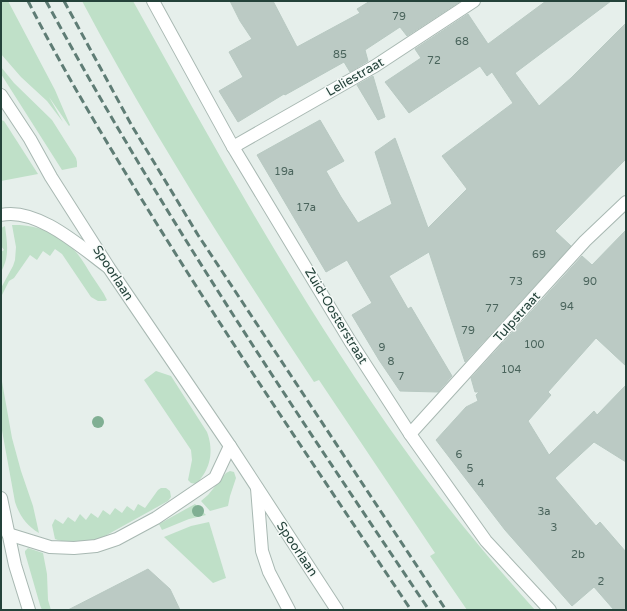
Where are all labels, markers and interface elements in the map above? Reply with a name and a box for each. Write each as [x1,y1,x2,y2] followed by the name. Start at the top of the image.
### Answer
[392,10,406,23] house number: 79
[455,35,469,48] house number: 68
[333,48,347,61] house number: 85
[323,54,387,100] street label: Leliestraat
[427,54,441,67] house number: 72
[274,165,294,178] house number: 19a
[296,201,316,214] house number: 17a
[89,242,137,304] street label: Spoorlaan
[532,248,546,261] house number: 69
[301,265,371,367] street label: Zuid-Oosterstraat
[509,275,523,288] house number: 73
[583,275,597,288] house number: 90
[490,289,544,345] street label: Tulpstraat
[560,300,574,313] house number: 94
[485,302,499,315] house number: 77
[461,324,475,337] house number: 79
[524,338,544,351] house number: 100
[379,341,386,354] house number: 9
[388,355,395,368] house number: 8
[501,363,521,376] house number: 104
[398,370,405,383] house number: 7
[456,448,463,461] house number: 6
[467,462,474,475] house number: 5
[478,477,485,490] house number: 4
[537,505,551,518] house number: 3a
[273,519,321,579] street label: Spoorlaan
[551,521,558,534] house number: 3
[571,548,585,561] house number: 2b
[598,575,605,588] house number: 2

